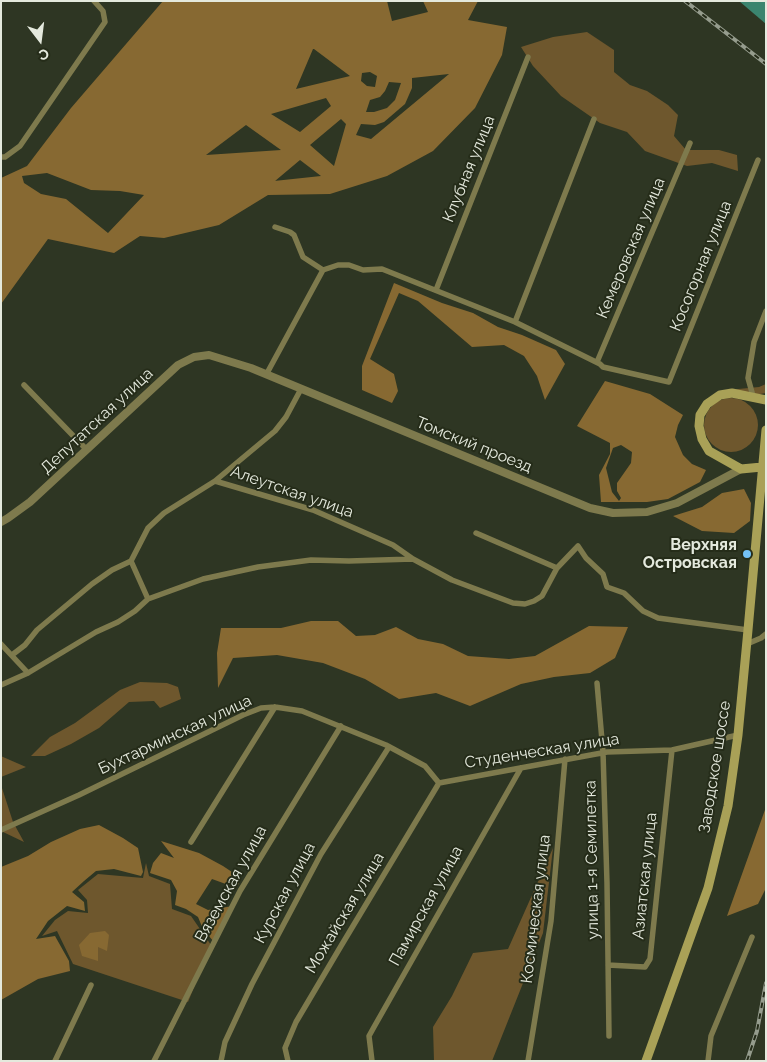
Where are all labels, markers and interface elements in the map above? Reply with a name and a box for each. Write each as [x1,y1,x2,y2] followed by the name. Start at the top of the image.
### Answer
[15,15,65,65] north arrow
[37,46,51,63] text: С
[439,113,499,225] street label: Клубная улица
[593,175,669,321] street label: Кемеровская улица
[666,198,736,334] street label: Косогорная улица
[37,364,157,478] street label: Депутатская улица
[413,413,535,477] street label: Томский проезд
[228,462,356,522] street label: Алеутская улица
[643,535,737,573] place label: Верхняя Островская
[741,548,753,560] marker: Верхняя Островская
[95,691,255,779] street label: Бухтарминская улица
[695,700,735,834] street label: Заводское шоссе
[463,729,621,773] street label: Студенческая улица
[581,780,603,940] street label: улица 1-я Семилетка
[629,812,661,940] street label: Азиатская улица
[191,822,271,946] street label: Вяземская улица
[517,834,555,984] street label: Космическая улица
[250,839,320,947] street label: Курская улица
[385,843,467,969] street label: Памирская улица
[301,849,389,977] street label: Можайская улица

